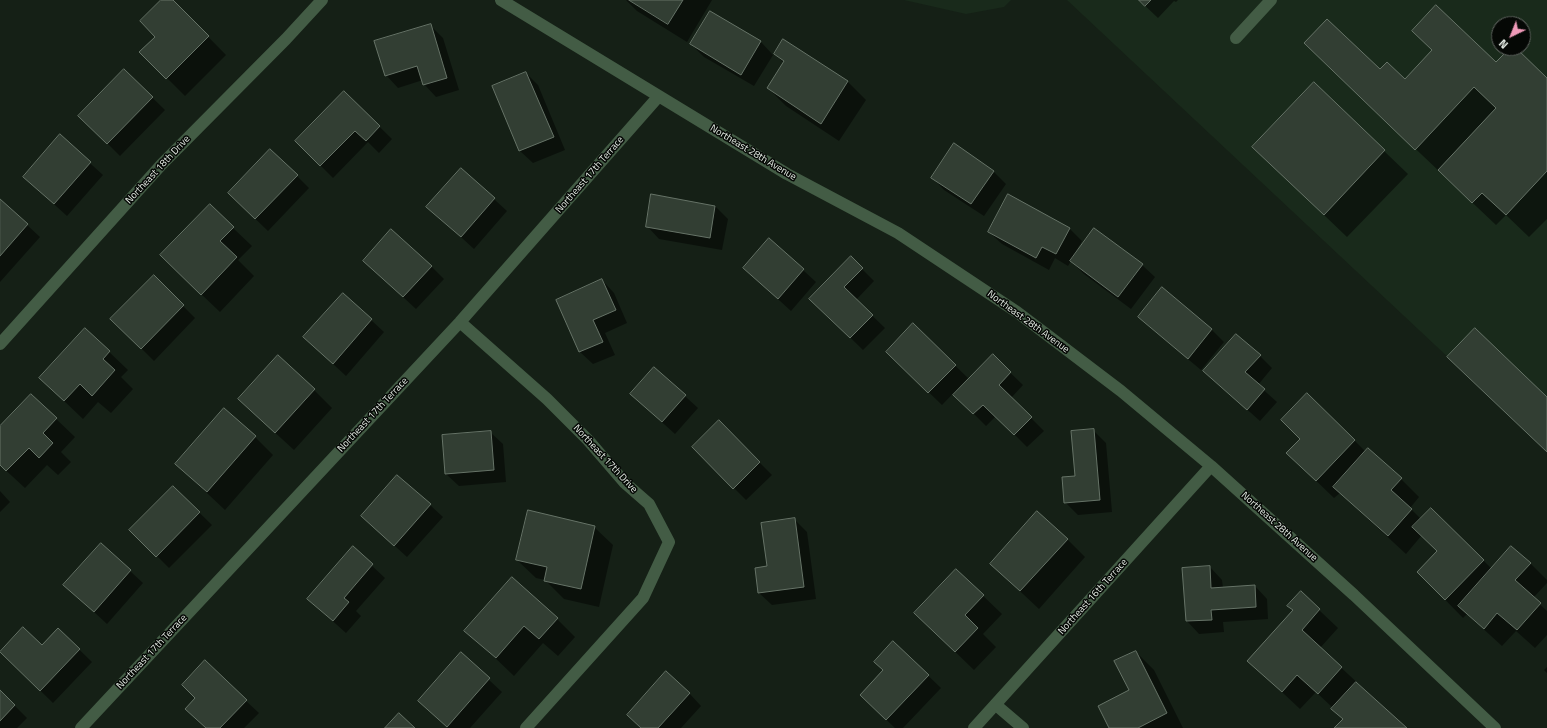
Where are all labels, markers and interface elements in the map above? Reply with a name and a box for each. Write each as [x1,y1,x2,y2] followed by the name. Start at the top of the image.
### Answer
[1491,16,1531,56] north arrow
[1495,36,1512,52] text: N
[708,123,798,183] street label: Northeast 28th Avenue
[123,133,193,207] street label: Northeast 18th Drive
[553,134,627,216] street label: Northeast 17th Terrace
[985,288,1071,356] street label: Northeast 28th Avenue
[335,375,411,455] street label: Northeast 17th Terrace
[570,422,640,496] street label: Northeast 17th Drive
[1238,490,1320,564] street label: Northeast 28th Avenue
[1056,557,1130,637] street label: Northeast 16th Terrace
[114,612,190,692] street label: Northeast 17th Terrace

